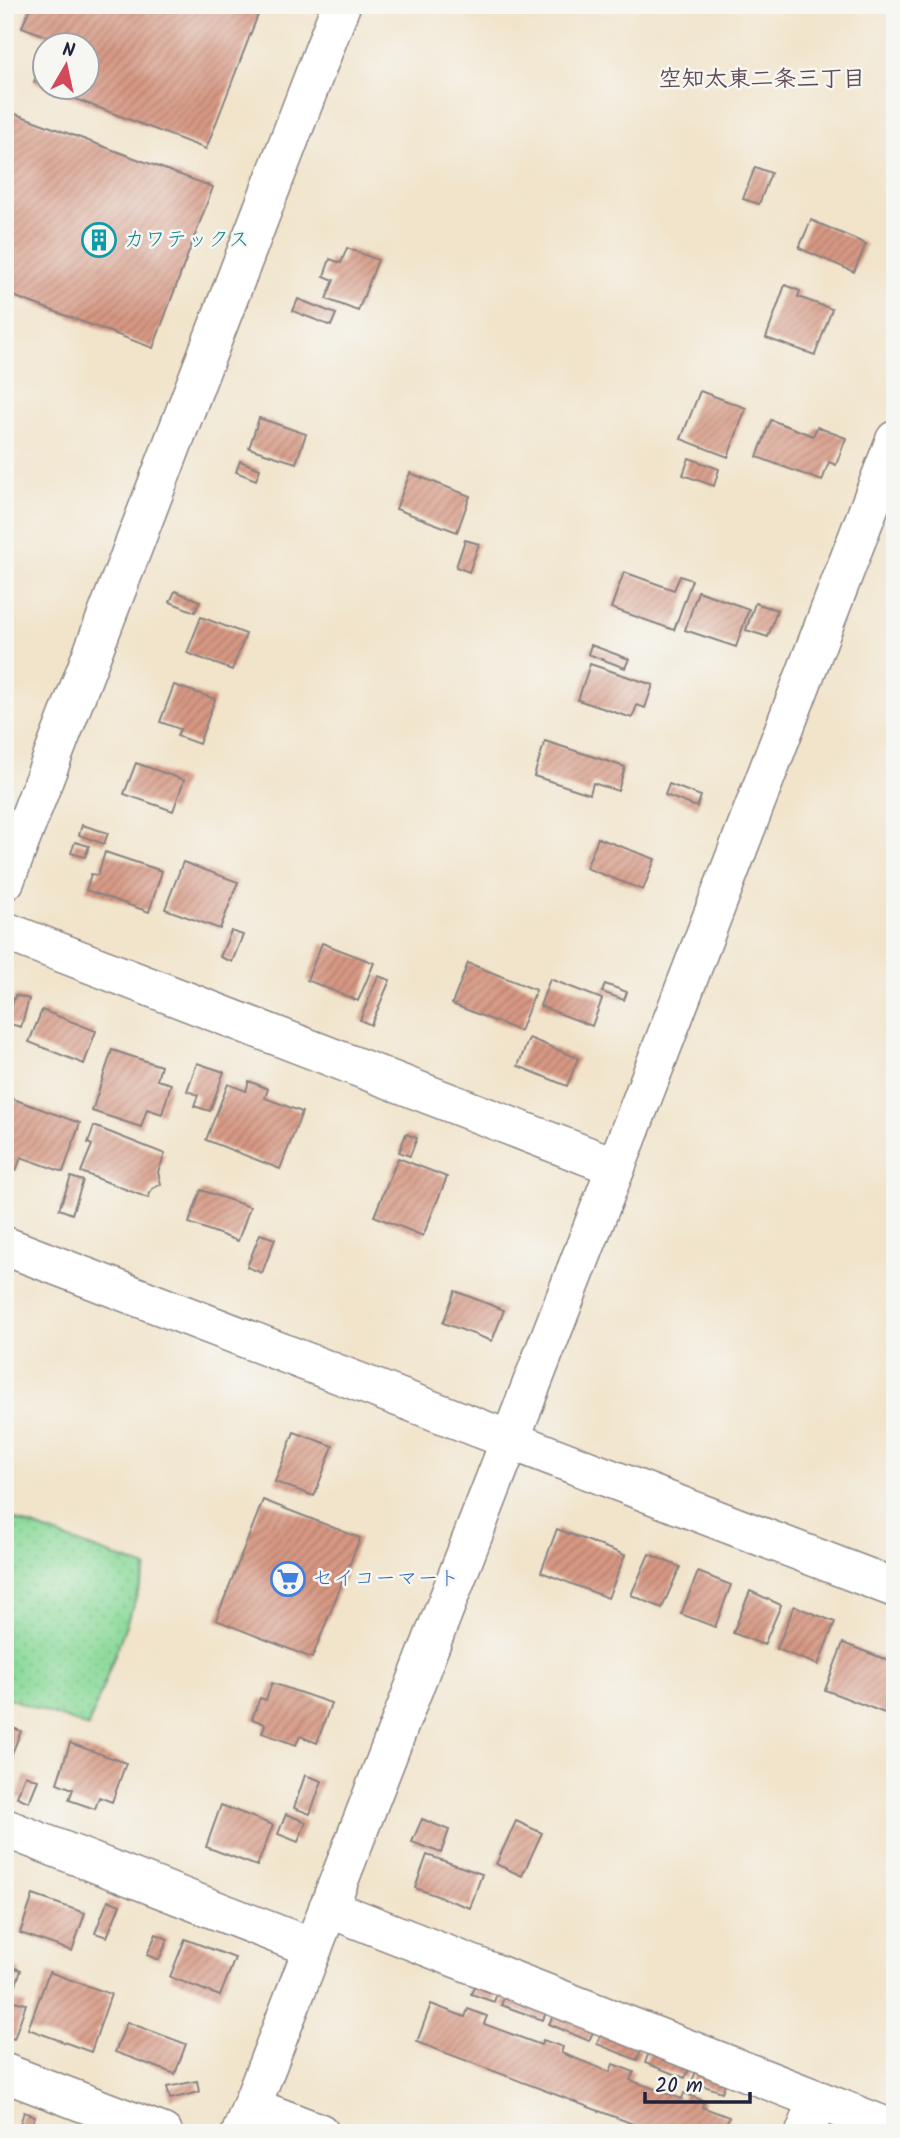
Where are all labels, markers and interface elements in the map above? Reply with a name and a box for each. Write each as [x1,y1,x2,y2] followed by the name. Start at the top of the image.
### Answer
[32,32,102,102] north arrow
[60,35,77,67] text: N
[659,62,866,98] district label: 空知太東二条三丁目
[80,221,118,259] building icon: カワテックス
[124,224,250,257] place label: カワテックス
[269,1560,307,1598] supermarket icon: セイコーマート
[312,1563,459,1596] place label: セイコーマート
[645,2061,750,2105] scale bar
[655,2070,703,2103] text: 20 m

